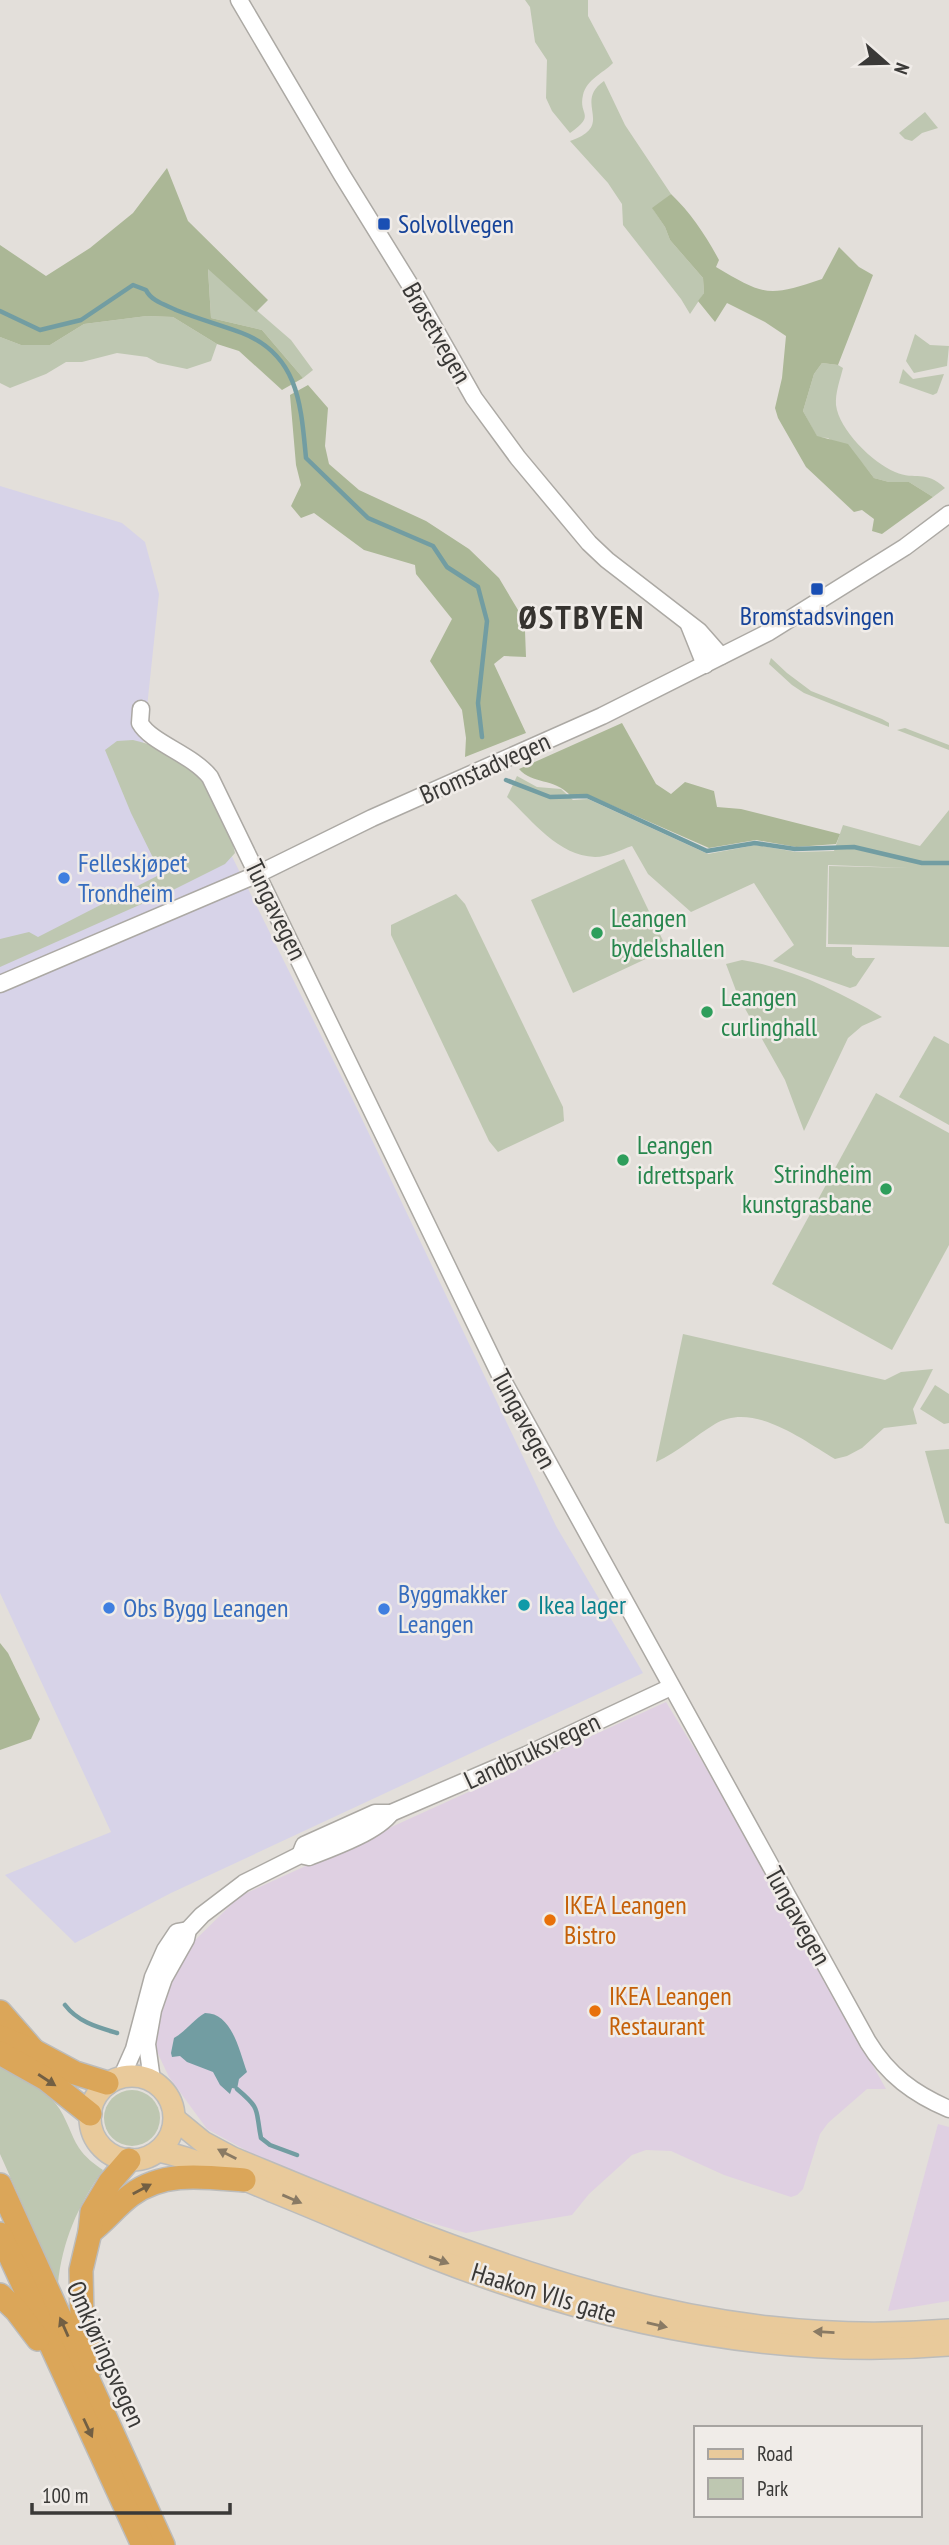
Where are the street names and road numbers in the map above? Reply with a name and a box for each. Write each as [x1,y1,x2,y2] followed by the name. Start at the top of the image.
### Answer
[395,276,480,389] street label: Brøsetvegen
[415,724,555,811] street label: Bromstadvegen
[238,854,315,965] street label: Tungavegen
[485,1363,564,1474] street label: Tungavegen
[459,1705,605,1796] street label: Landbruksvegen
[758,1861,839,1971] street label: Tungavegen
[468,2255,621,2330] street label: Haakon VIIs gate
[60,2276,153,2432] street label: Omkjøringsvegen

